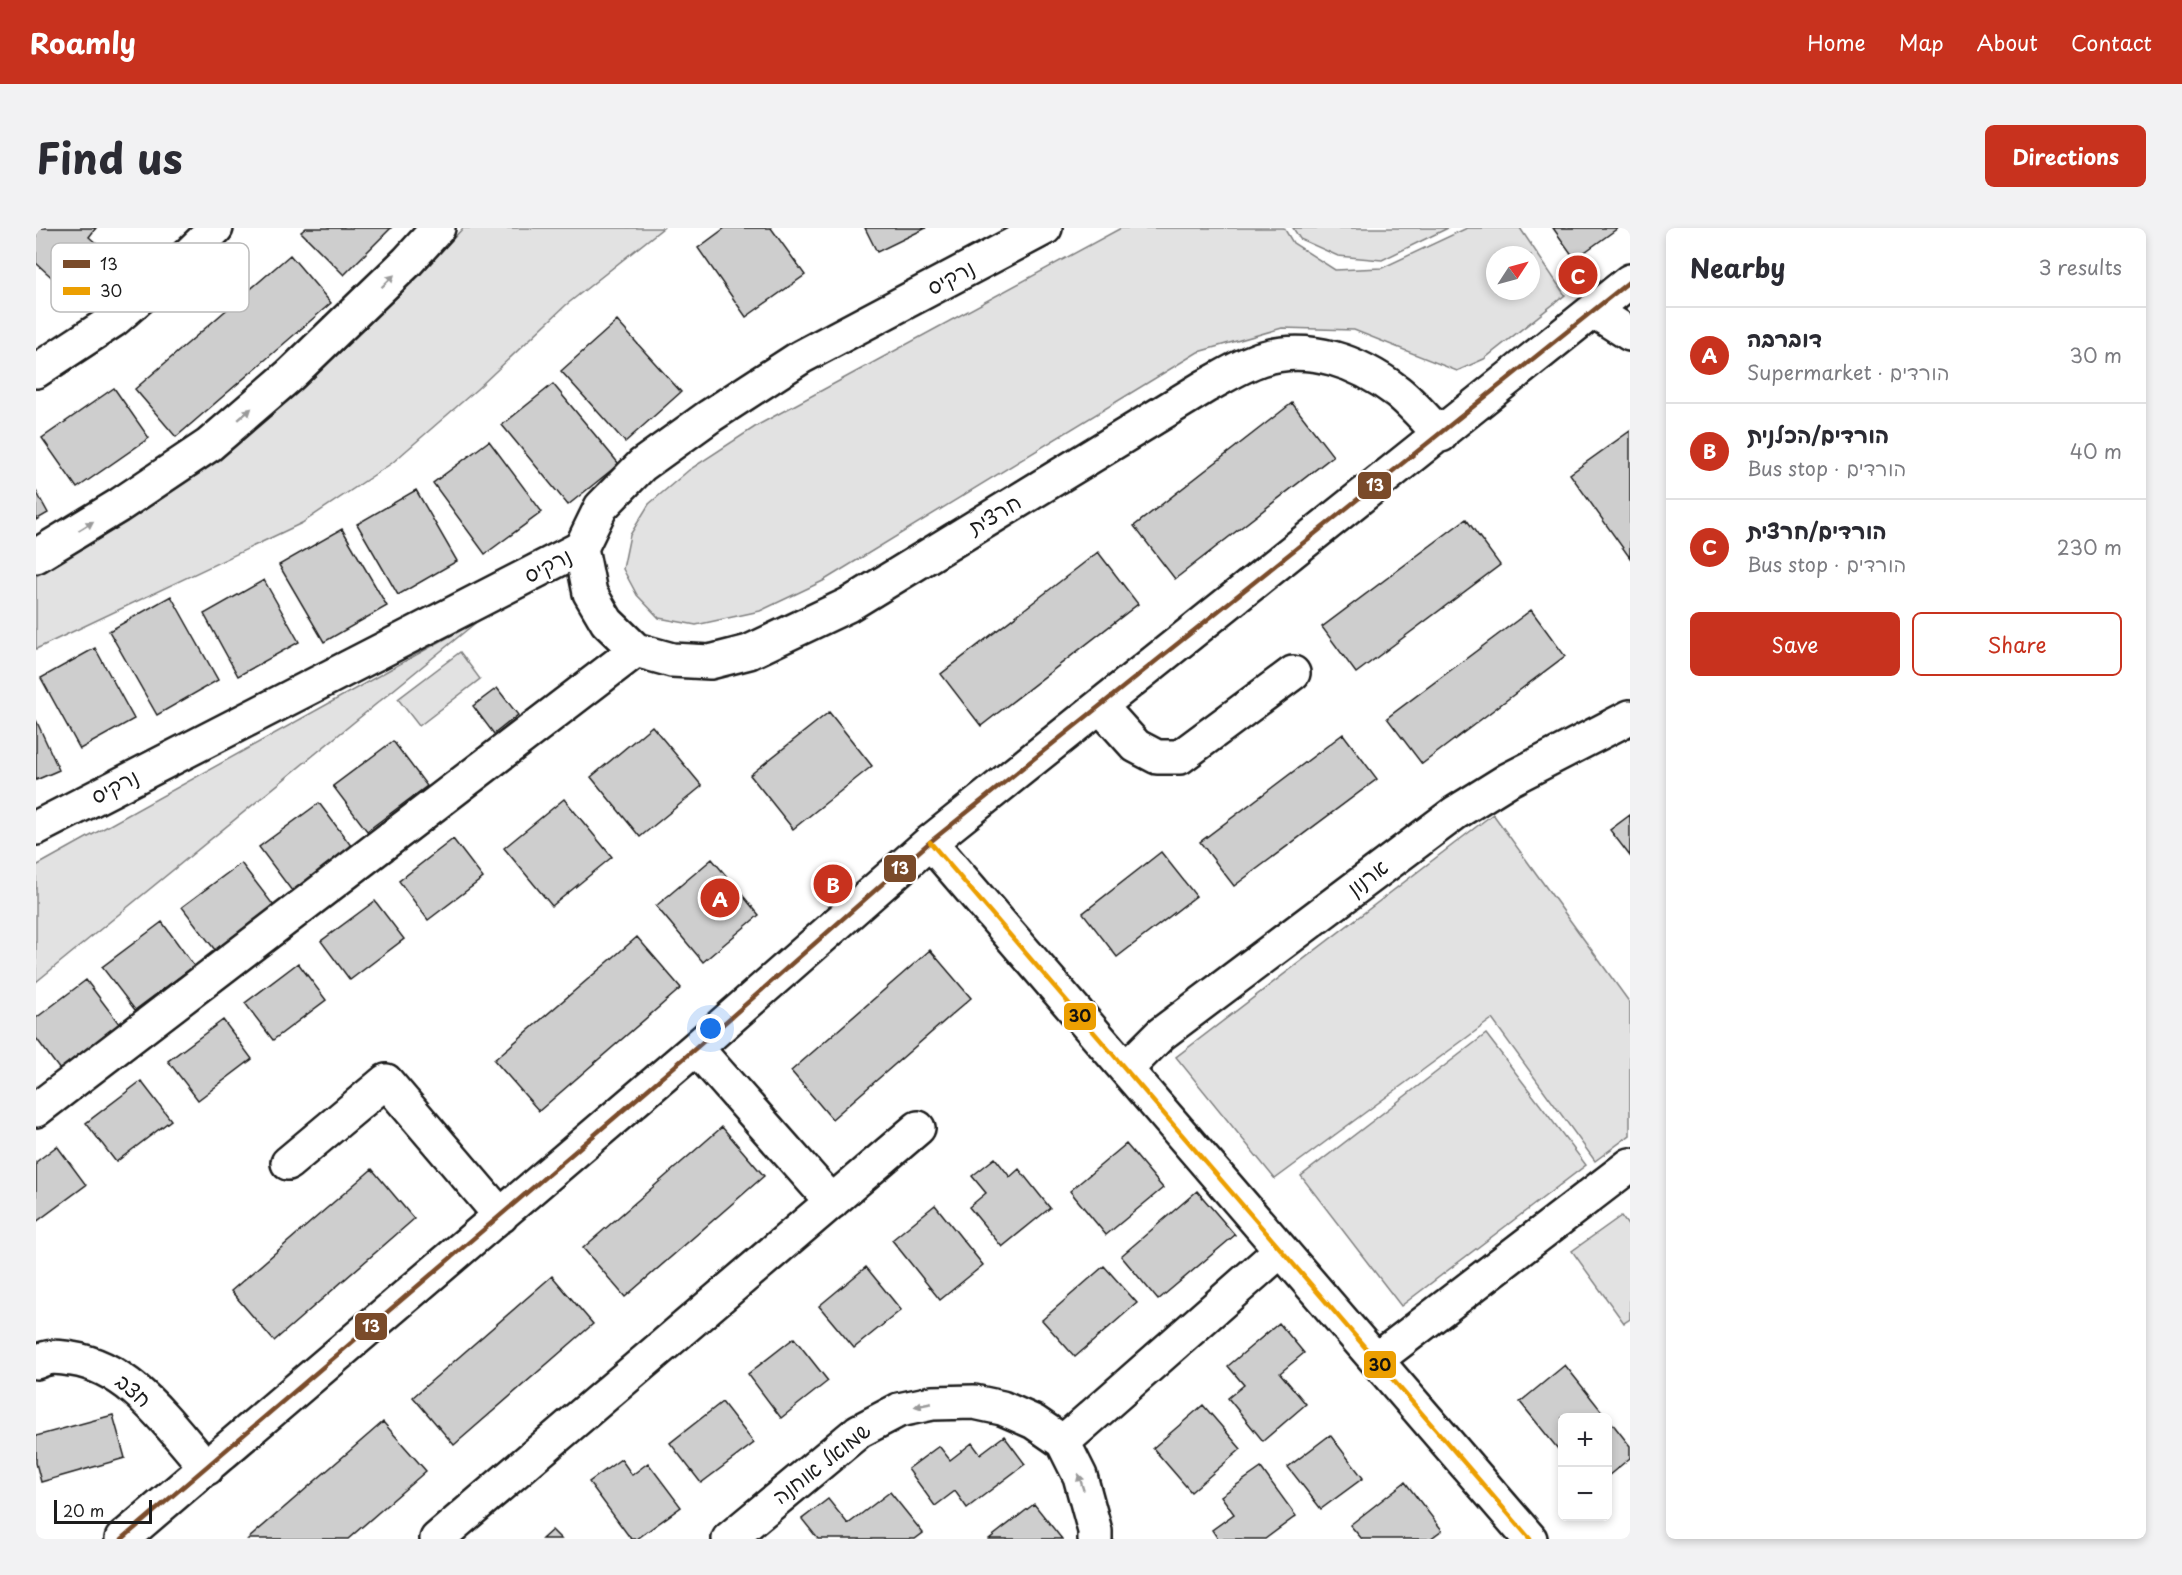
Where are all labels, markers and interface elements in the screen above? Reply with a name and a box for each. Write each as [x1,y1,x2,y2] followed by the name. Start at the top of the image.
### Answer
[30,21,136,64] text: Roamly
[1807,26,1866,58] text: Home
[1899,26,1944,58] text: Map
[1977,26,2038,58] text: About
[2071,26,2152,58] text: Contact
[36,125,183,188] text: Find us
[1985,125,2146,187] button: Directions
[51,243,249,312] legend
[1486,246,1540,300] north arrow
[1690,248,1785,287] text: Nearby
[921,250,980,302] street label: נרקיס
[100,251,118,275] text: 13
[1558,252,1598,298] pin: C
[2039,252,2122,282] text: 3 results
[380,274,394,288] one-way arrow
[100,278,122,302] text: 30
[1747,321,1822,354] text: דוברבה
[1702,340,1717,370] text: A
[2069,340,2122,370] text: 30 m
[1747,357,1950,387] text: Supermarket · הורדים
[237,408,252,421] one-way arrow
[1747,417,1889,450] text: הורדים/הכלנית
[1703,436,1716,466] text: B
[2070,436,2122,466] text: 40 m
[1747,453,1906,483] text: Bus stop · הורדים
[1357,471,1392,500] line badge: 13
[1366,472,1384,496] text: 13
[961,485,1027,542] street label: חרצית
[1747,513,1887,546] text: הורדים/חרצית
[78,520,94,531] one-way arrow
[1702,532,1717,562] text: C
[2057,532,2122,562] text: 230 m
[518,539,577,590] street label: נרקיס
[1747,549,1906,579] text: Bus stop · הורדים
[1690,612,1900,676] button: Save
[1912,612,2122,676] button: Share
[85,760,144,811] street label: נרקיס
[1339,850,1394,903] street label: ארנון
[883,854,917,883] line badge: 13
[891,855,909,879] text: 13
[814,862,852,906] pin: B
[700,876,740,920] pin: A
[1063,1002,1097,1031] line badge: 30
[1069,1003,1091,1027] text: 30
[696,1014,725,1043] your location
[354,1312,388,1341] line badge: 13
[362,1313,380,1337] text: 13
[1363,1350,1397,1379] line badge: 30
[1369,1352,1391,1376] text: 30
[109,1365,159,1414] street label: חצב
[913,1401,932,1410] one-way arrow
[1558,1413,1612,1521] map controls
[1558,1413,1612,1467] button: +
[765,1414,877,1511] street label: שמואל אוחנה
[1558,1467,1612,1521] button: −
[1076,1473,1085,1491] one-way arrow
[54,1497,152,1524] scale bar
[63,1498,104,1522] text: 20 m

